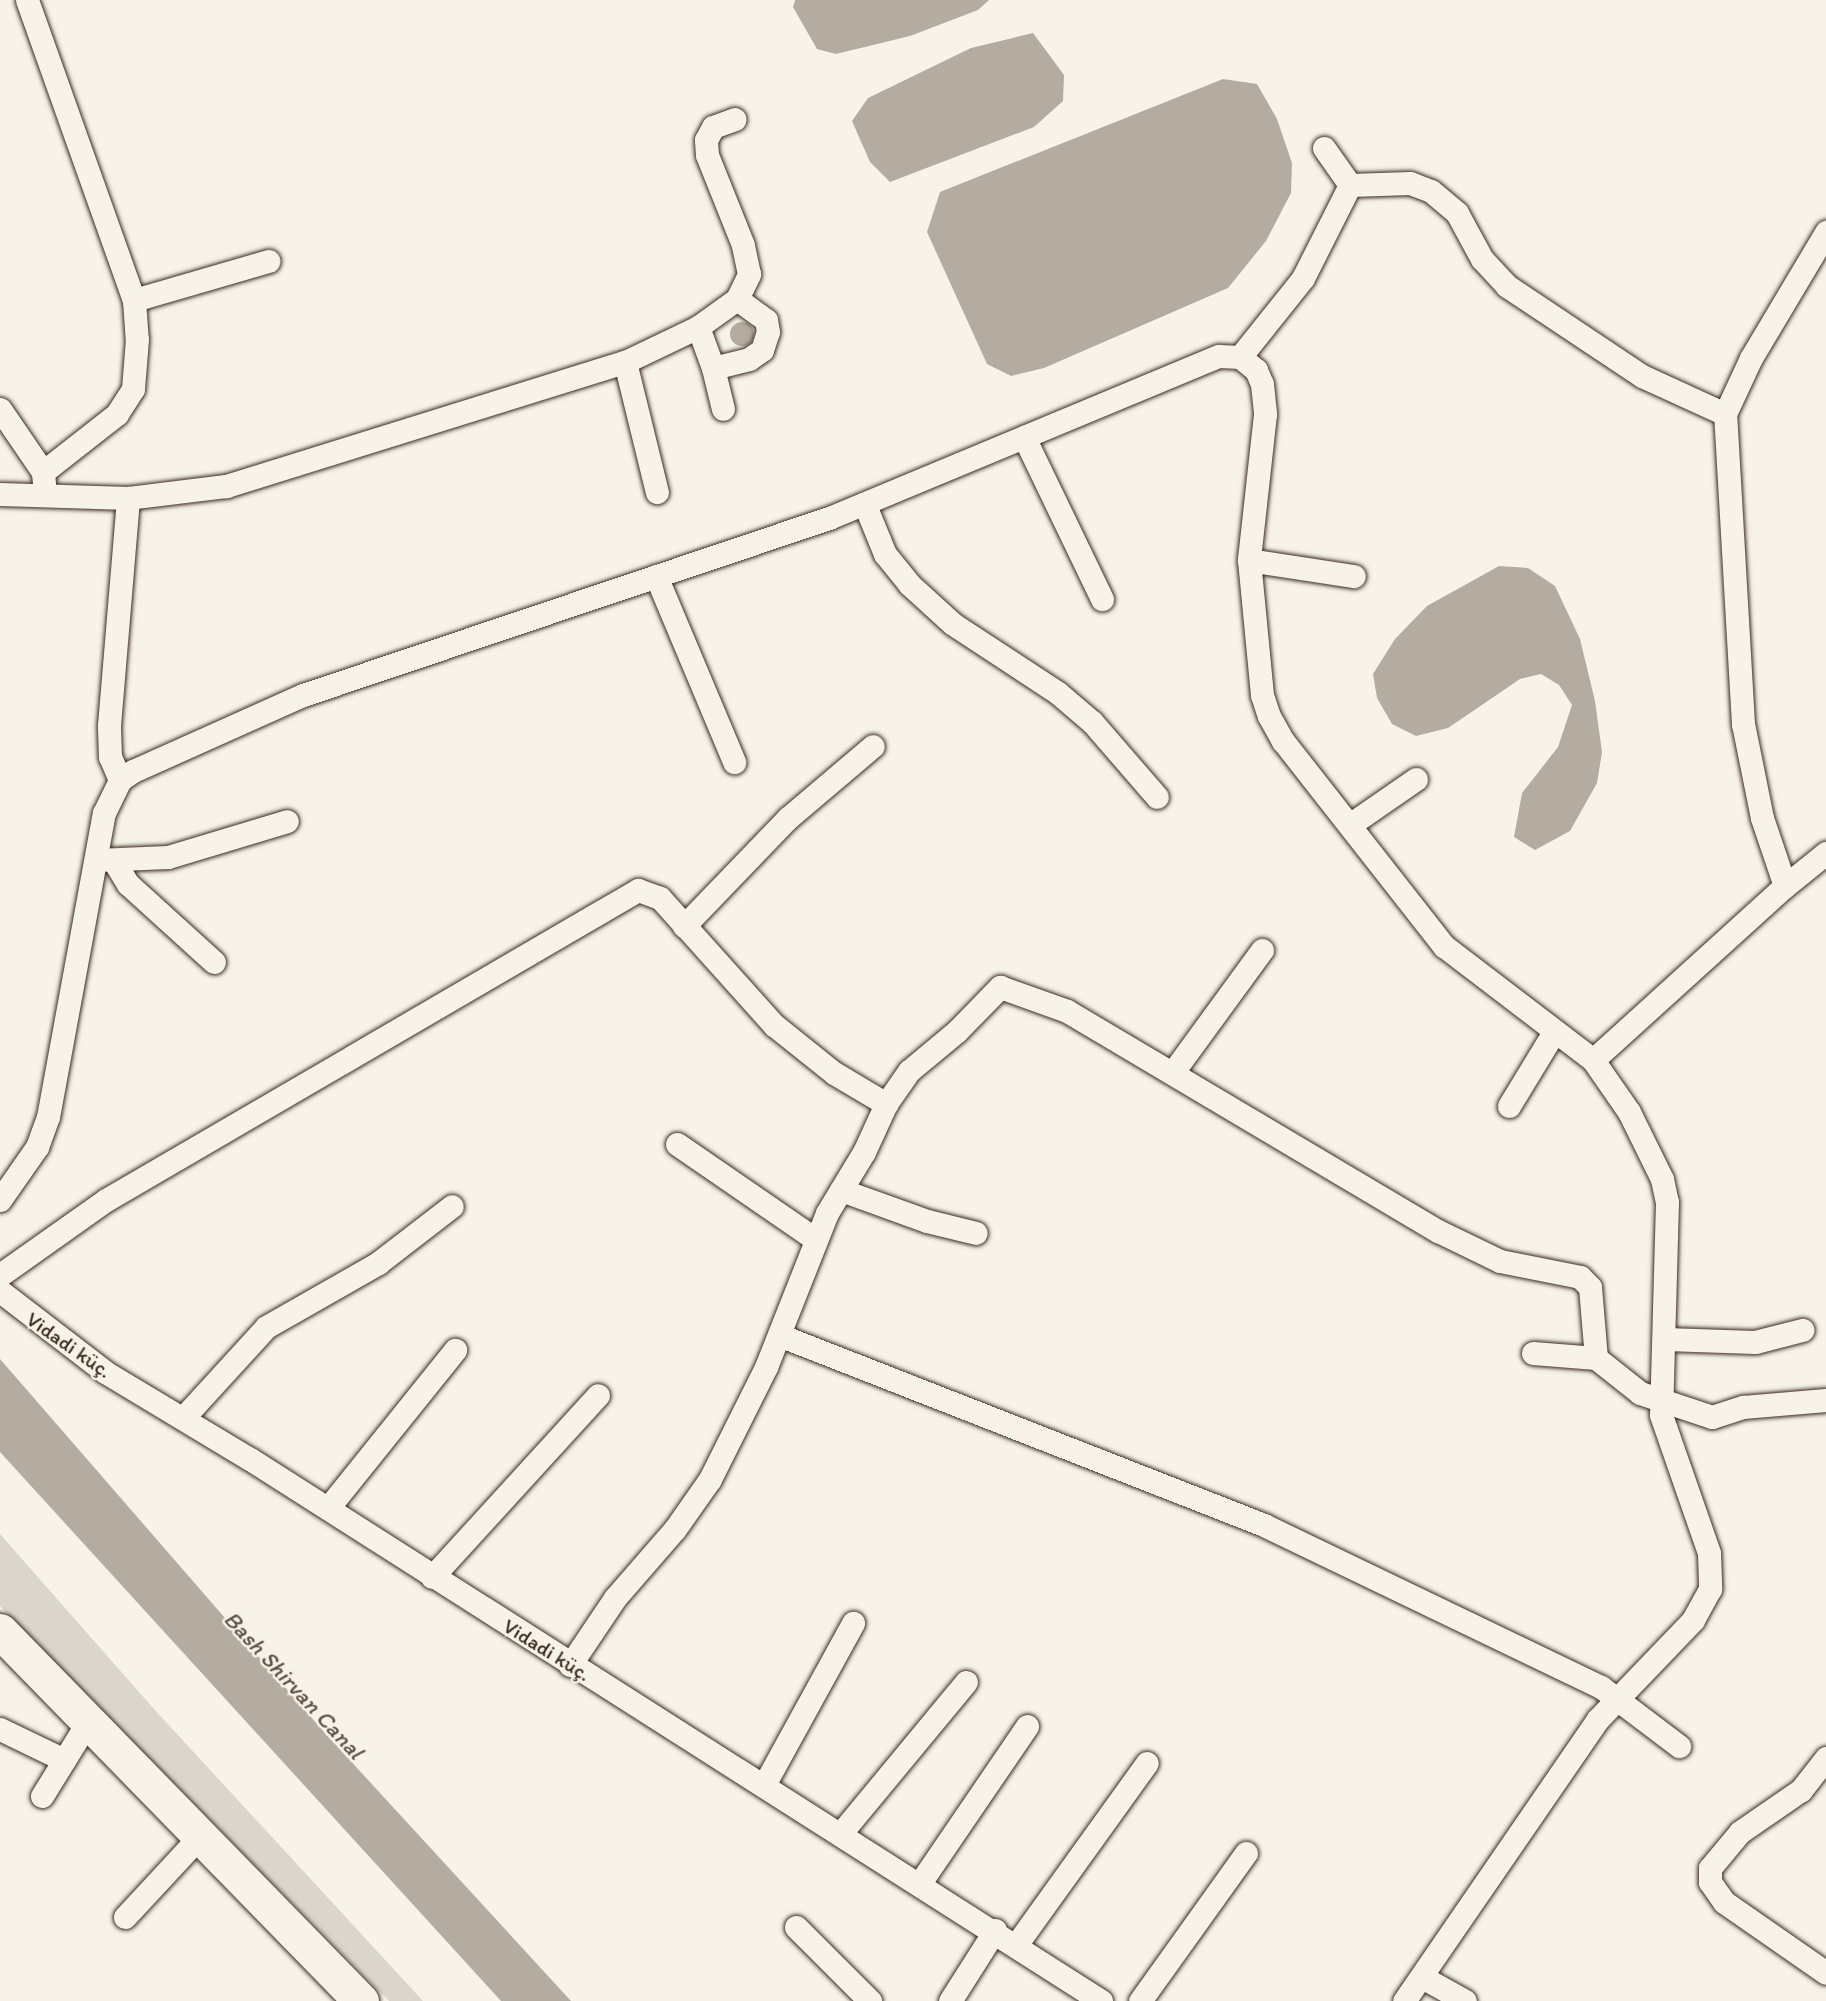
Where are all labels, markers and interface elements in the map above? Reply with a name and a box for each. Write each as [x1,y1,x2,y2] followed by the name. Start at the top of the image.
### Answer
[21,1306,117,1384] street label: Vidadi küç.
[219,1606,369,1764] water label: Bash Shirvan Canal
[499,1613,595,1687] street label: Vidadi küç.

